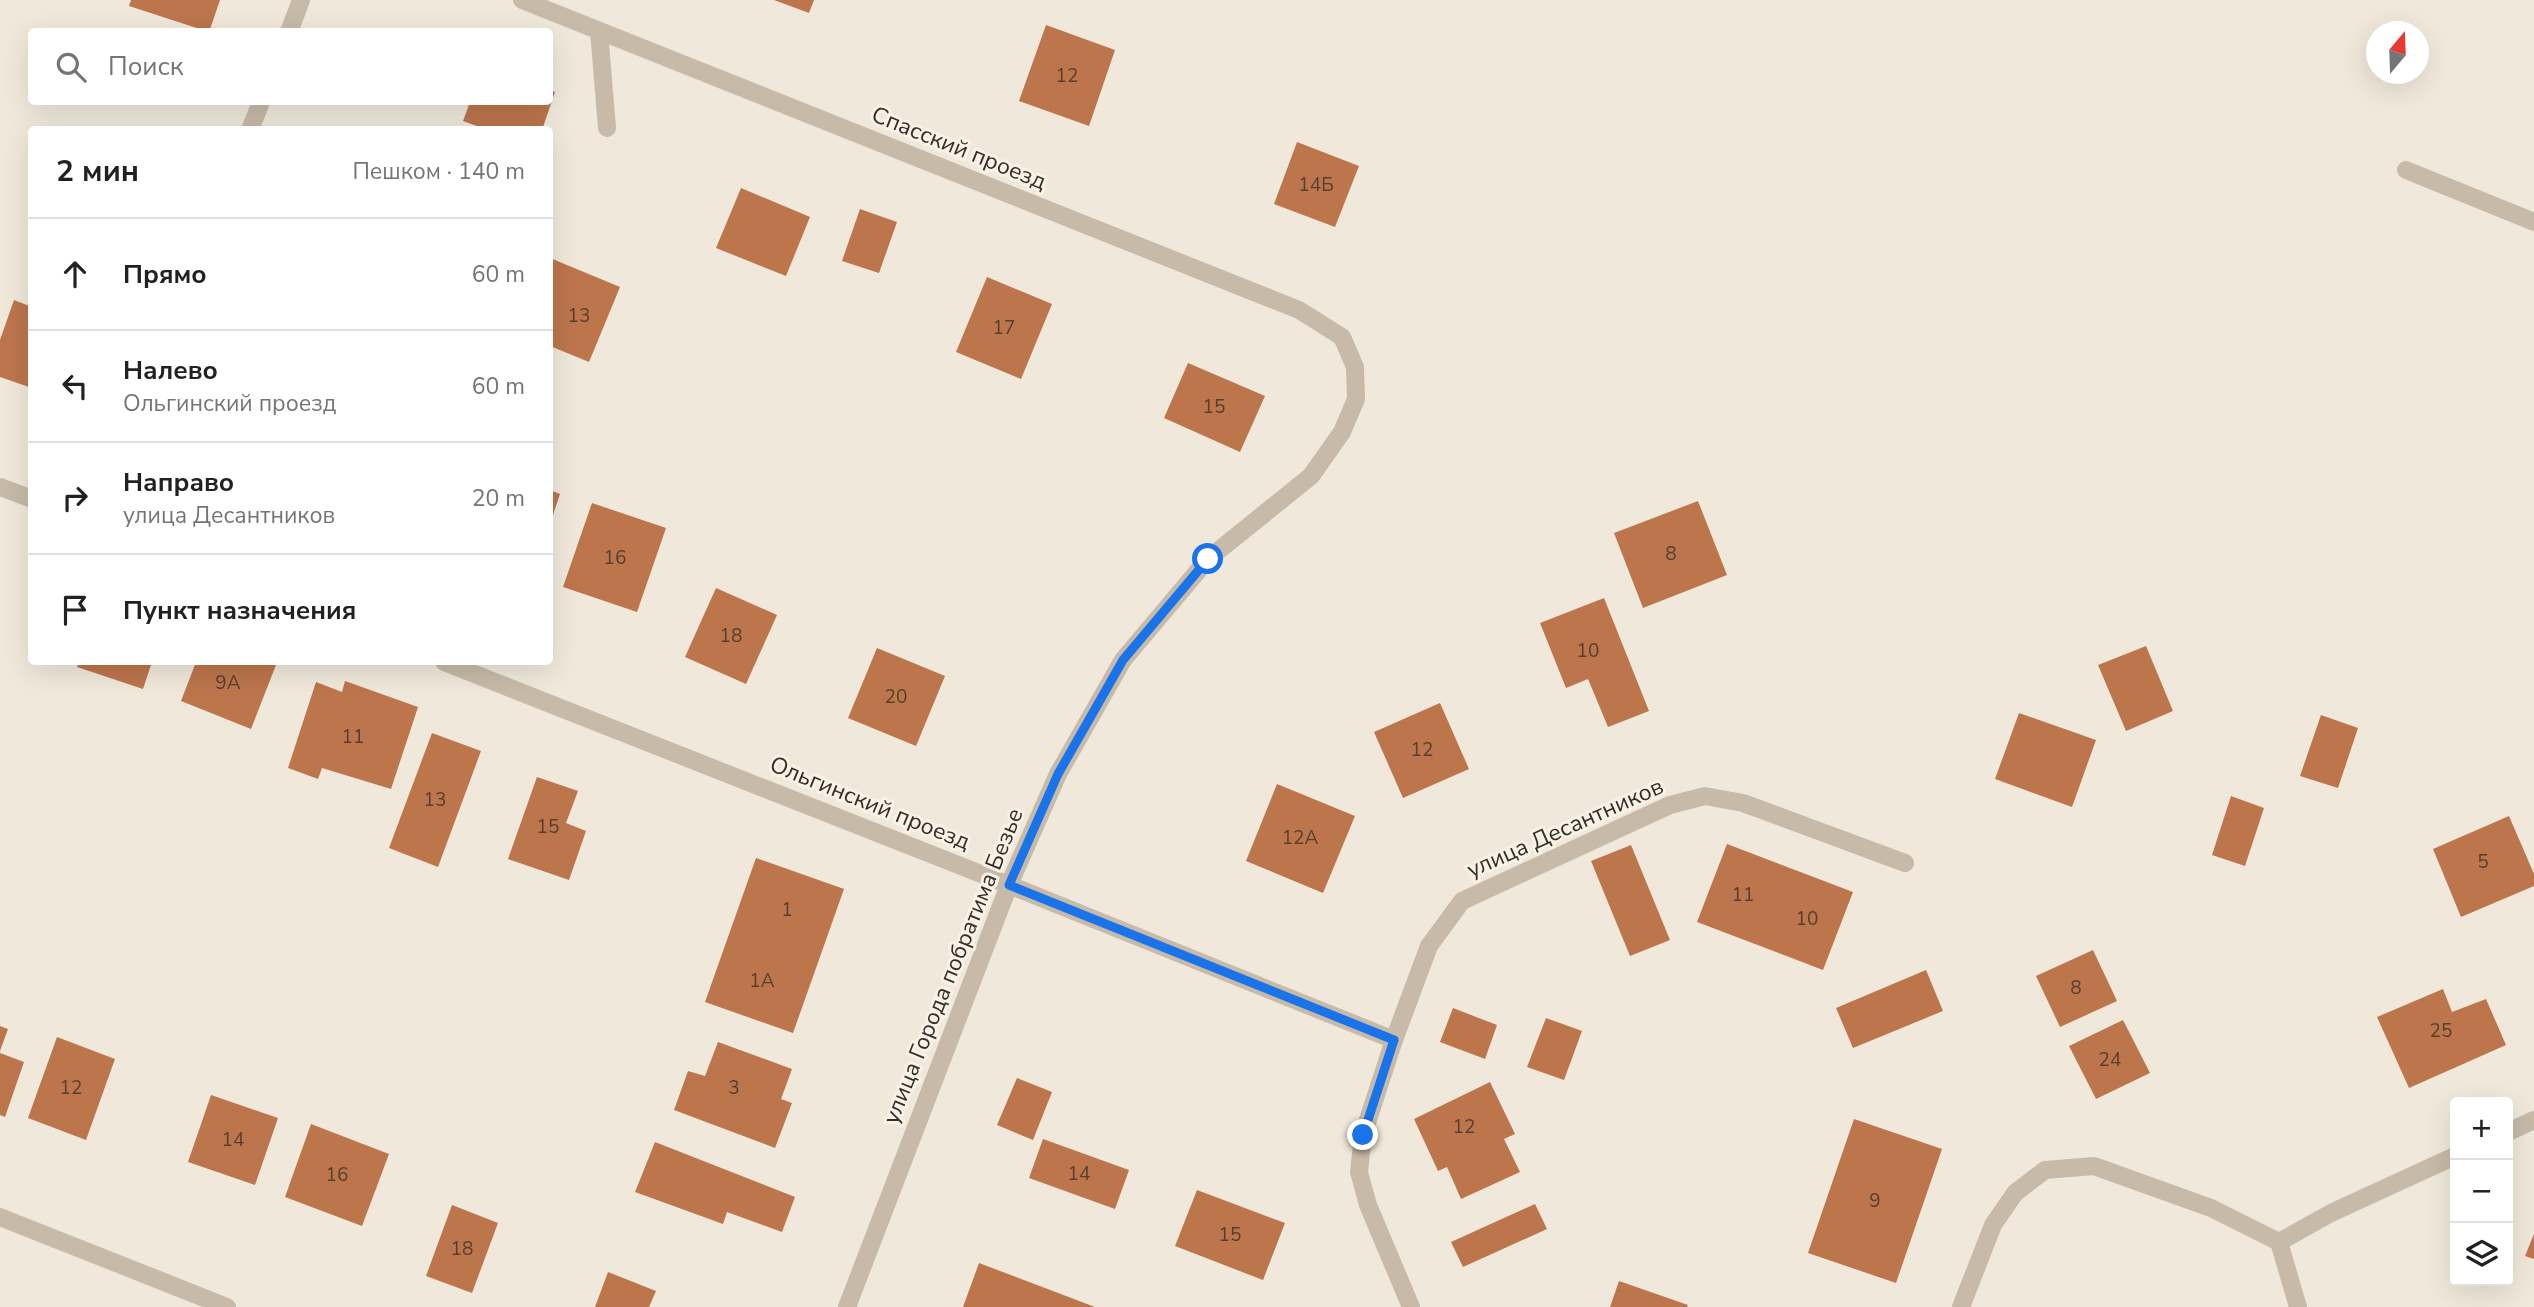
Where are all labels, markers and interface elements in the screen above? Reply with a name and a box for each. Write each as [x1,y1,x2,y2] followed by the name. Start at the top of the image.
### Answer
[2366,21,2429,84] north arrow
[28,28,553,105] search box
[52,48,90,86] icon: search
[108,49,184,84] text: Поиск
[1056,63,1078,89] house number: 12
[867,99,1051,197] street label: Спасский проезд
[56,151,139,192] text: 2 мин
[352,156,525,187] text: Пешком · 140 m
[1298,172,1334,198] house number: 14Б
[56,255,94,293] icon: ahead
[123,257,207,292] text: Прямо
[472,259,525,290] text: 60 m
[568,303,590,329] house number: 13
[993,315,1015,341] house number: 17
[123,353,218,388] text: Налево
[56,367,94,405] icon: left
[472,371,525,402] text: 60 m
[123,388,337,419] text: Ольгинский проезд
[1203,394,1225,420] house number: 15
[123,465,234,500] text: Направо
[56,479,94,517] icon: right
[472,483,525,514] text: 20 m
[123,500,335,531] text: улица Десантников
[1665,541,1677,567] house number: 8
[1192,543,1223,574] route start
[604,545,626,571] house number: 16
[56,591,94,629] icon: arrive
[123,593,356,628] text: Пункт назначения
[720,623,742,649] house number: 18
[1577,638,1599,664] house number: 10
[215,670,241,696] house number: 9А
[885,684,907,710] house number: 20
[342,724,364,750] house number: 11
[1411,737,1433,763] house number: 12
[765,749,975,857] street label: Ольгинский проезд
[1462,771,1668,885] street label: улица Десантников
[424,787,446,813] house number: 13
[875,804,1031,1128] street label: улица Города побратима Безье
[537,814,559,840] house number: 15
[1282,825,1318,851] house number: 12А
[2477,849,2489,875] house number: 5
[1732,882,1754,908] house number: 11
[781,897,793,923] house number: 1
[1796,906,1818,932] house number: 10
[749,968,775,994] house number: 1А
[2070,975,2082,1001] house number: 8
[2430,1018,2452,1044] house number: 25
[2099,1047,2121,1073] house number: 24
[60,1075,82,1101] house number: 12
[728,1075,740,1101] house number: 3
[2450,1097,2513,1286] map controls
[2450,1097,2513,1160] button: +
[1453,1114,1475,1140] house number: 12
[1347,1119,1378,1150] route end
[222,1127,244,1153] house number: 14
[2450,1160,2513,1223] button: −
[1068,1161,1090,1187] house number: 14
[326,1162,348,1188] house number: 16
[1869,1188,1881,1214] house number: 9
[1219,1222,1241,1248] house number: 15
[2450,1223,2513,1286] button: layers
[451,1236,473,1262] house number: 18

